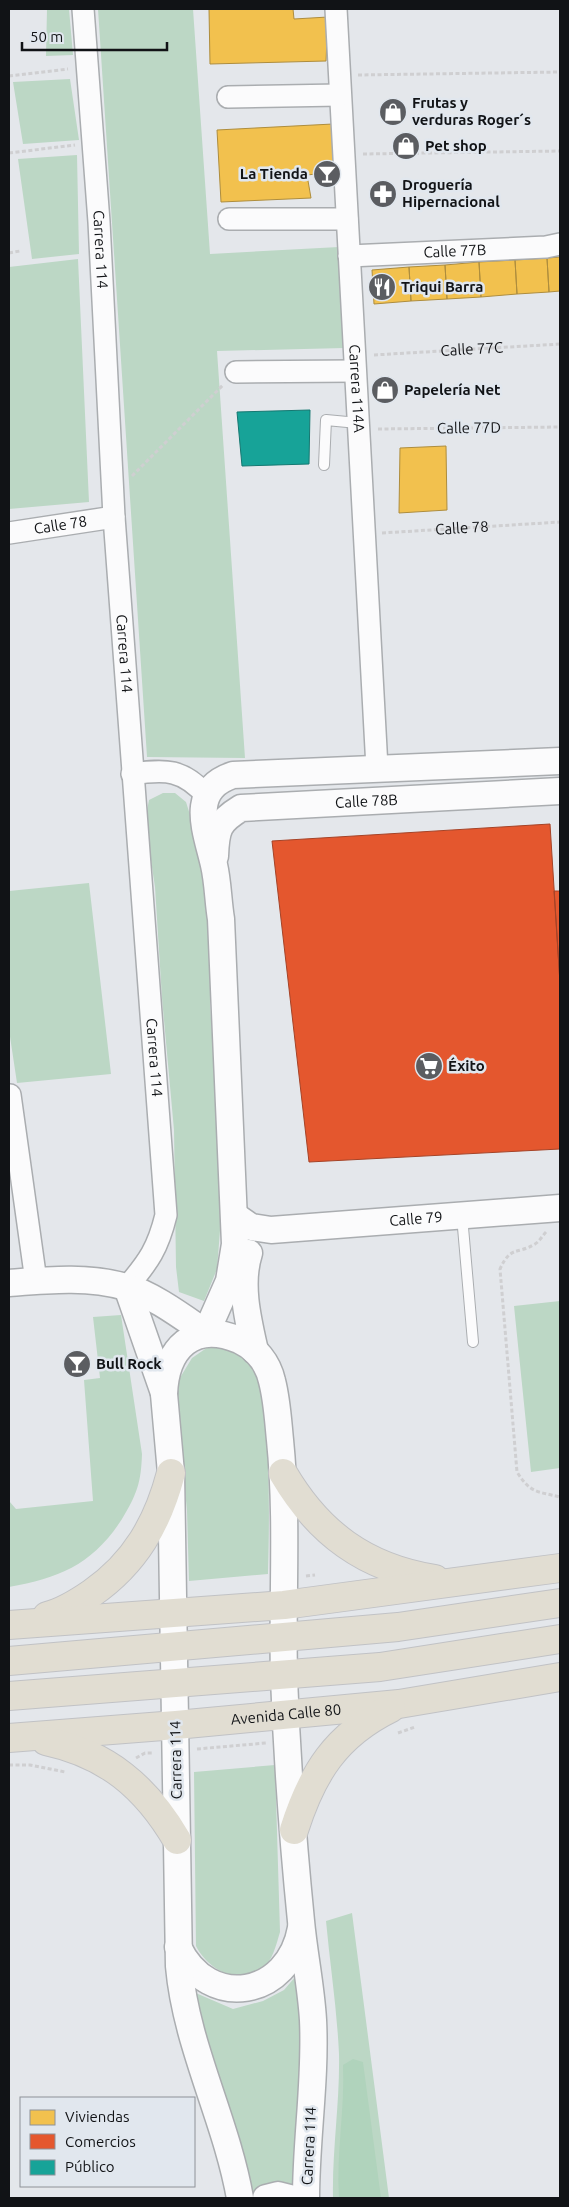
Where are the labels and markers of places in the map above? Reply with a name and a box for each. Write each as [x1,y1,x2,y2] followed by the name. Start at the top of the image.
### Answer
[412,94,531,128] place label: Frutas y verduras Roger´s
[378,97,408,127] shop icon: Frutas y verduras Roger´s
[391,131,421,161] shop icon: Pet shop
[425,137,487,154] place label: Pet shop
[312,159,342,189] bar icon: La Tienda
[240,165,308,182] place label: La Tienda
[402,176,500,210] place label: Droguería Hipernacional
[368,179,398,209] pharmacy icon: Droguería Hipernacional
[367,272,397,302] restaurant icon: Triqui Barra
[401,278,483,295] place label: Triqui Barra
[370,375,400,405] shop icon: Papelería Net
[404,381,501,398] place label: Papelería Net
[414,1051,444,1081] supermarket icon: Éxito
[448,1057,485,1074] place label: Éxito
[62,1349,92,1379] bar icon: Bull Rock
[96,1355,162,1372] place label: Bull Rock

